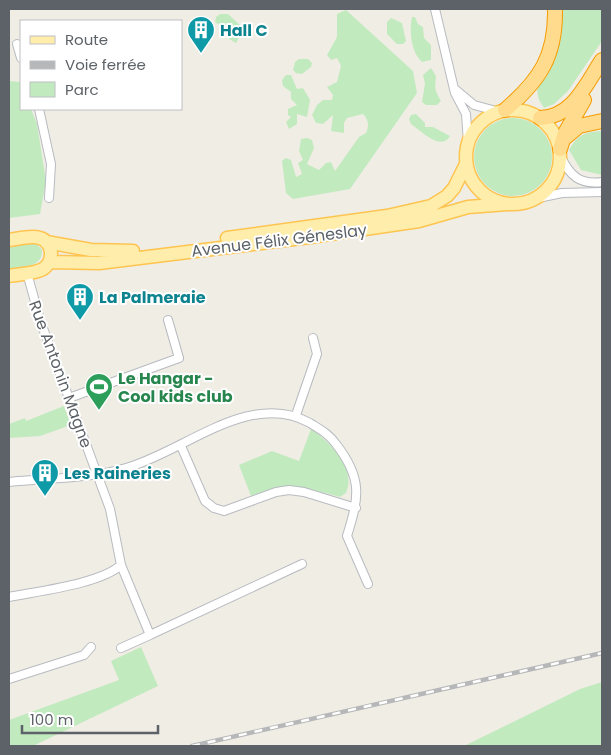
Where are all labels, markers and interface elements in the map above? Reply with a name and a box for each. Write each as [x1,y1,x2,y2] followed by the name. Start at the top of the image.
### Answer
[186,15,216,54] building icon: Hall C
[220,19,268,42] place label: Hall C
[20,20,182,110] legend
[65,29,108,50] text: Route
[65,54,146,75] text: Voie ferrée
[65,79,99,100] text: Parc
[190,218,368,263] street label: Avenue Félix Géneslay
[65,282,95,321] building icon: La Palmeraie
[99,286,206,309] place label: La Palmeraie
[23,297,98,451] street label: Rue Antonin Magne
[118,367,233,408] place label: Le Hangar - Cool kids club
[84,372,114,411] sports icon: Le Hangar - Cool kids club
[30,458,60,497] building icon: Les Raineries
[64,462,171,485] place label: Les Raineries
[22,702,159,734] scale bar
[30,709,73,730] text: 100 m

